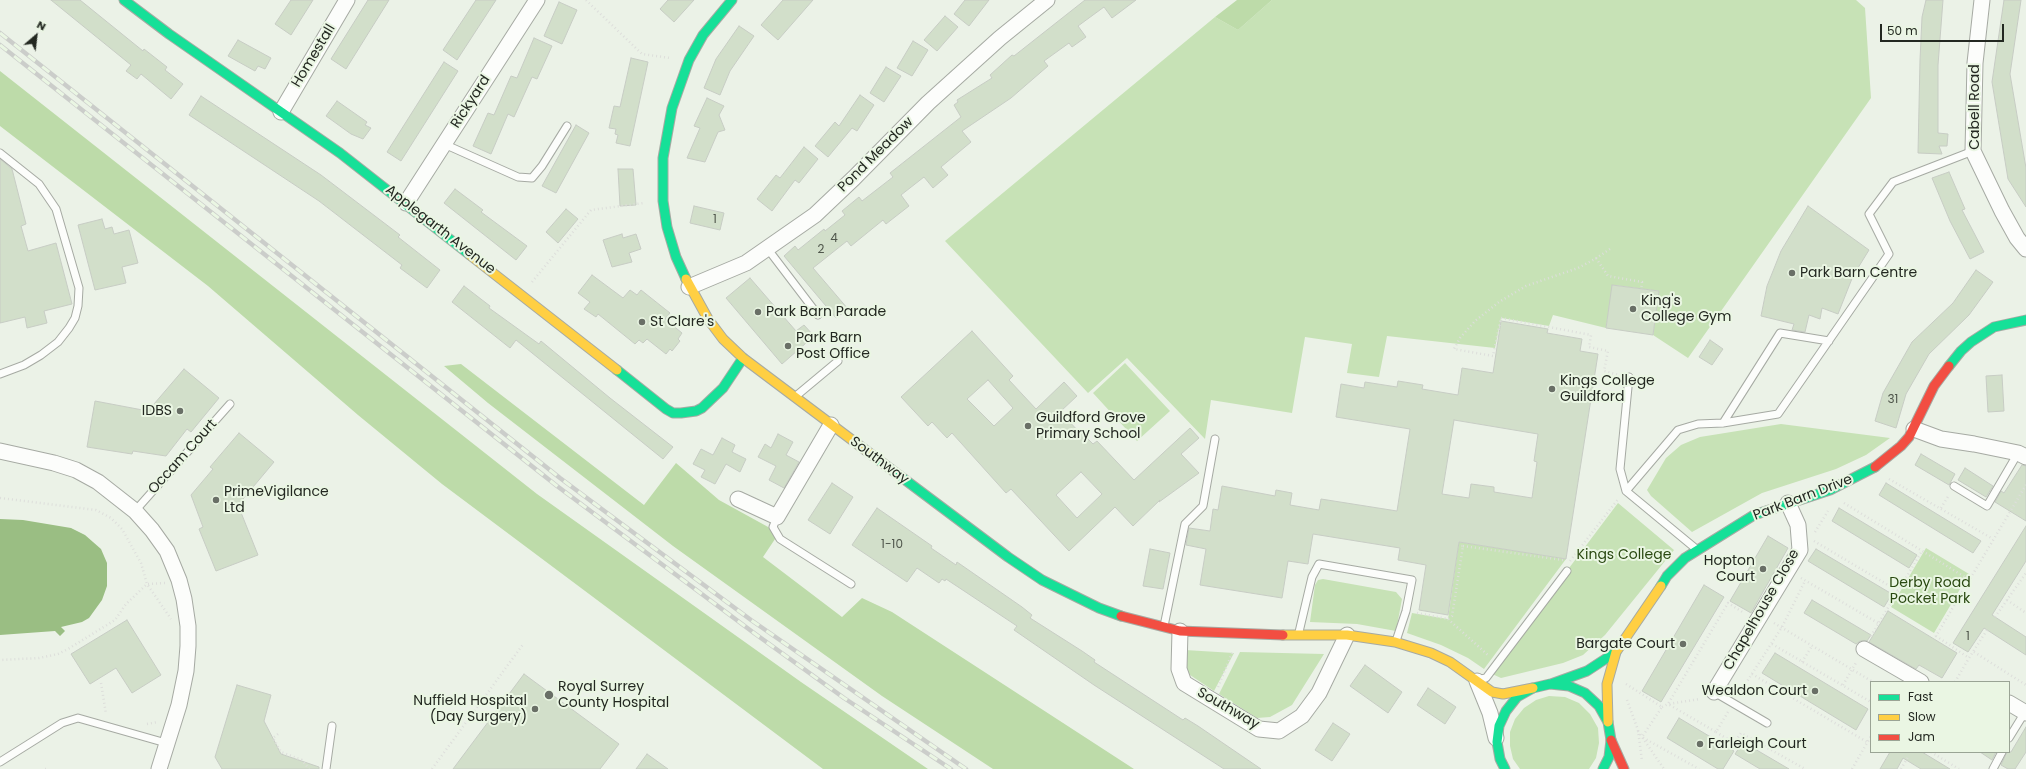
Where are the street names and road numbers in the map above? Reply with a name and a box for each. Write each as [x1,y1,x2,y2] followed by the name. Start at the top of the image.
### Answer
[289,21,339,91] street label: Homestall
[1967,64,1983,150] street label: Cabell Road
[448,72,494,132] street label: Rickyard
[835,114,917,196] street label: Pond Meadow
[382,182,498,278] street label: Applegarth Avenue
[145,416,221,498] street label: Occam Court
[846,434,912,488] street label: Southway
[1751,471,1855,525] street label: Park Barn Drive
[1721,547,1803,673] street label: Chapelhouse Close
[1194,684,1262,734] street label: Southway

